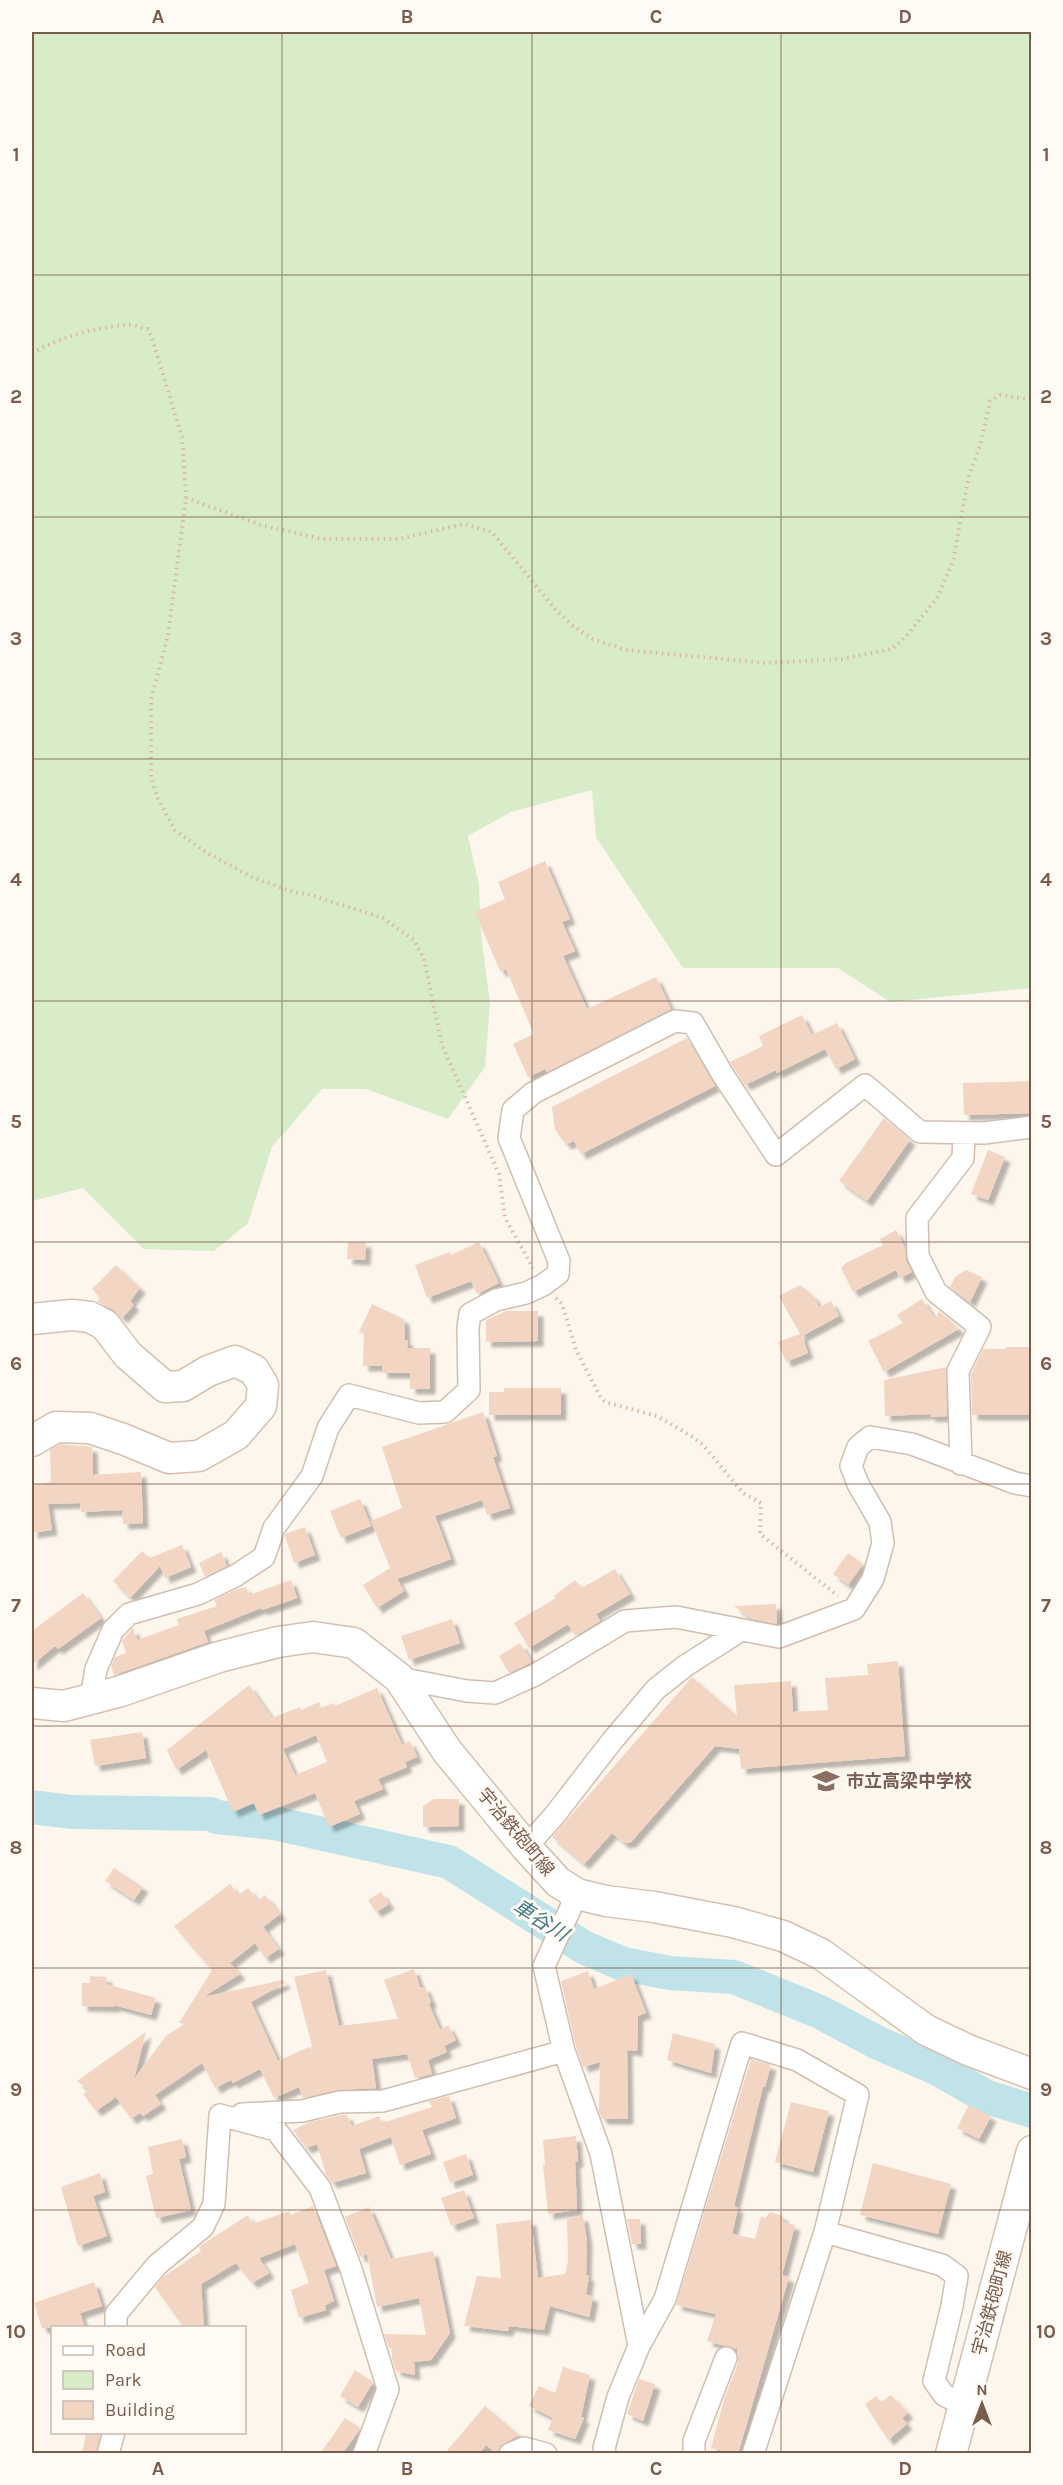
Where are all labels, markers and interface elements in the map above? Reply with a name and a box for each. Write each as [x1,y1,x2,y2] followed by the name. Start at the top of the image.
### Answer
[152,5,165,28] text: A
[401,5,413,28] text: B
[650,5,662,28] text: C
[898,5,912,28] text: D
[12,143,20,166] text: 1
[1042,143,1050,166] text: 1
[10,385,22,408] text: 2
[1040,385,1052,408] text: 2
[10,627,22,650] text: 3
[1040,627,1052,650] text: 3
[10,868,22,891] text: 4
[1040,868,1052,891] text: 4
[10,1110,22,1133] text: 5
[1040,1110,1052,1133] text: 5
[10,1352,22,1375] text: 6
[1040,1352,1052,1375] text: 6
[11,1594,21,1617] text: 7
[1041,1594,1051,1617] text: 7
[811,1766,841,1796] school or university icon: 市立高梁中学校
[846,1770,972,1792] place label: 市立高梁中学校
[473,1784,559,1880] street label: 宇治鉄砲町線
[10,1836,22,1859] text: 8
[1040,1836,1052,1859] text: 8
[509,1895,574,1947] water label: 車谷川
[10,2078,22,2101] text: 9
[1040,2078,1052,2101] text: 9
[967,2248,1017,2358] street label: 宇治鉄砲町線
[6,2320,26,2343] text: 10
[1036,2320,1056,2343] text: 10
[51,2326,246,2434] legend
[105,2339,146,2361] text: Road
[105,2369,142,2391] text: Park
[952,2374,1012,2434] north arrow
[976,2380,988,2399] text: N
[105,2399,175,2421] text: Building
[152,2457,165,2480] text: A
[401,2457,413,2480] text: B
[650,2457,662,2480] text: C
[898,2457,912,2480] text: D

